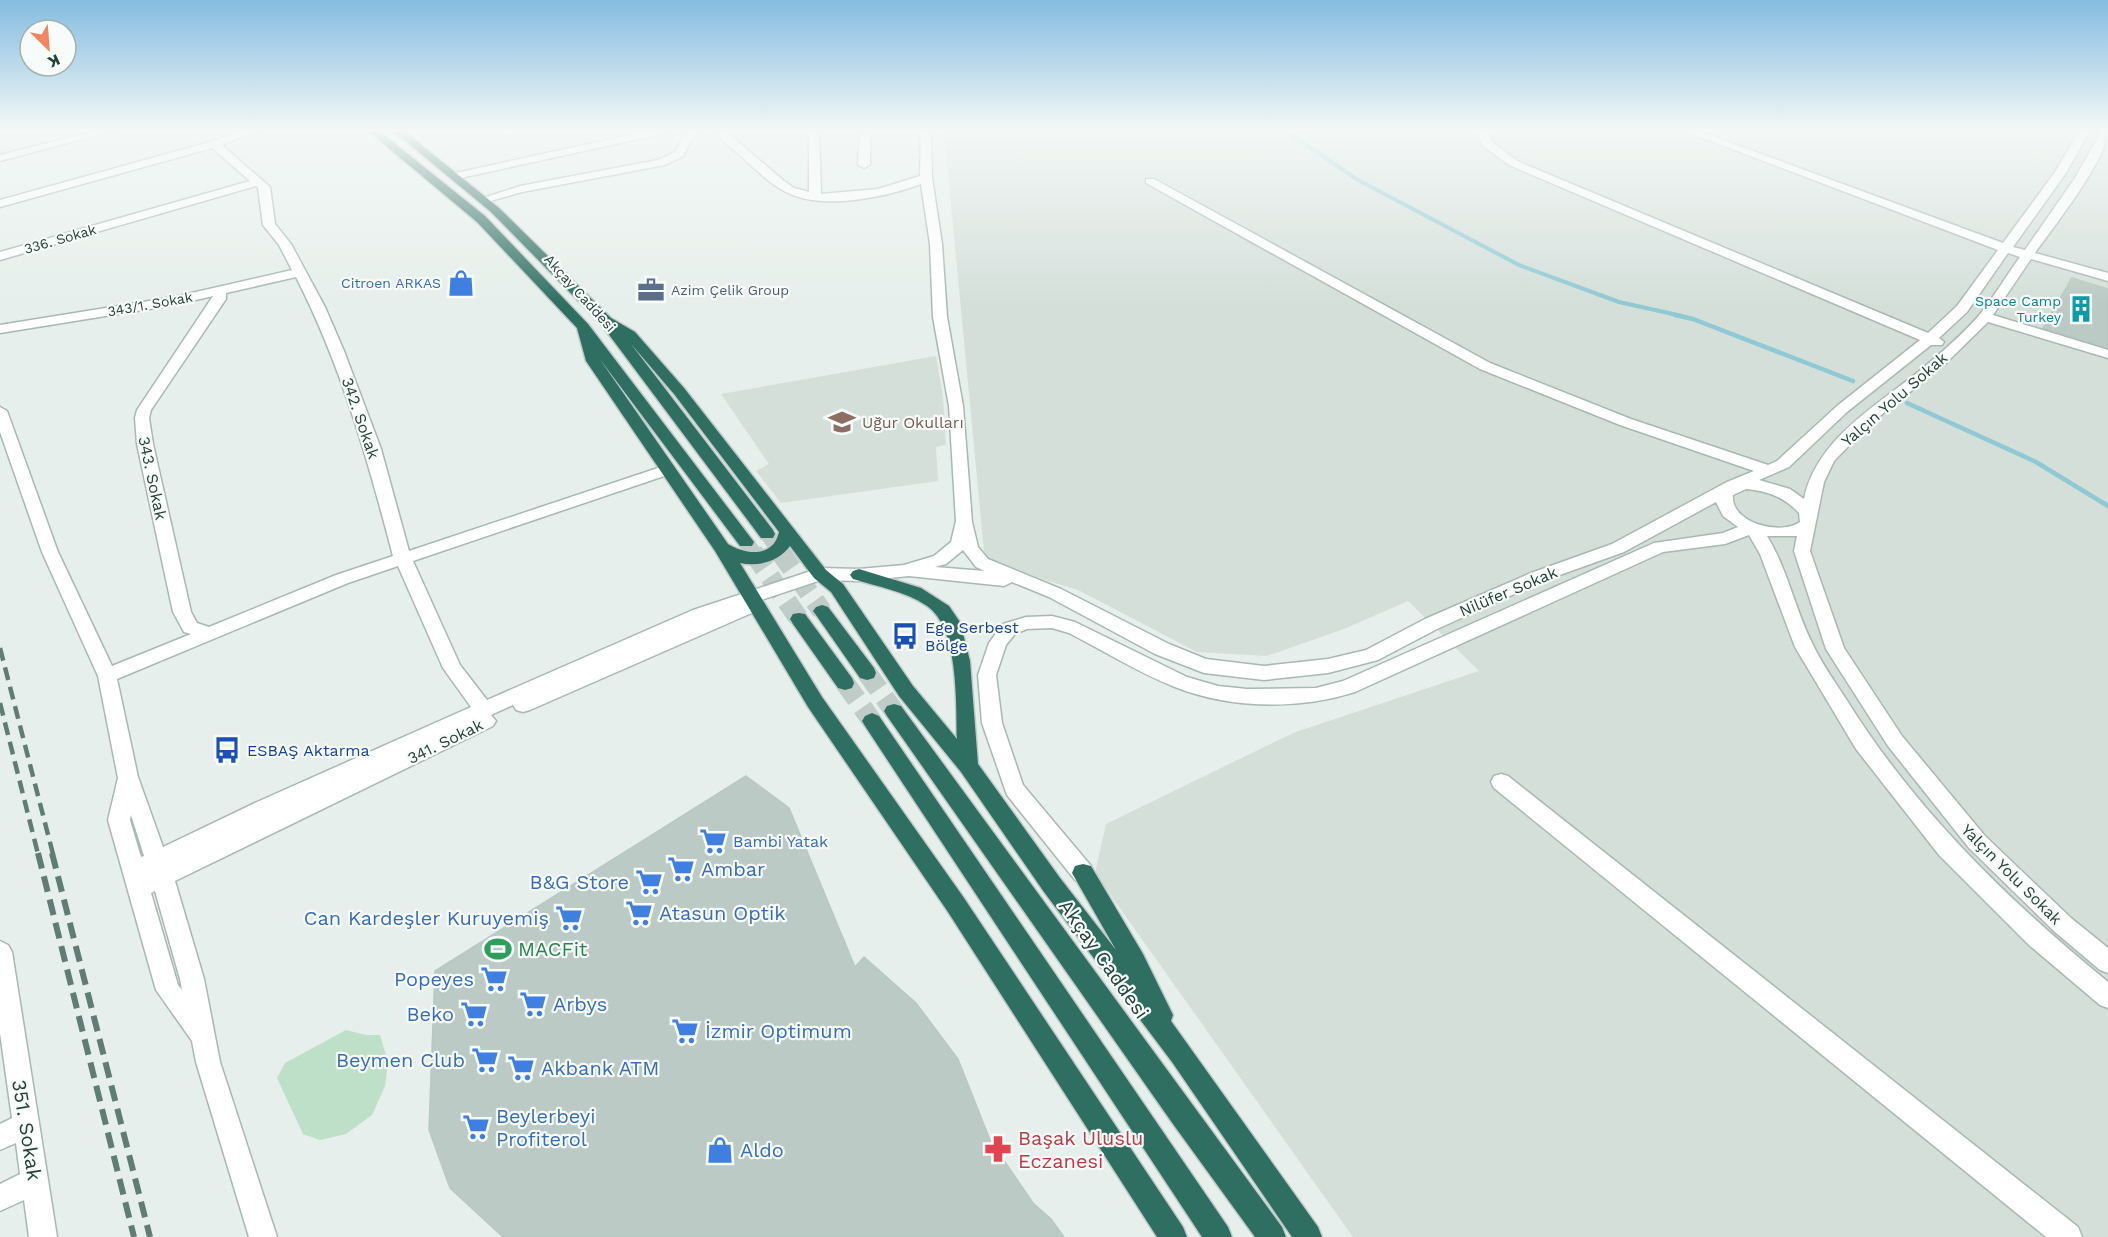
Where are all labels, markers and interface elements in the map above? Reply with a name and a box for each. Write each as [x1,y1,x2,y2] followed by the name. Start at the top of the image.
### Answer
[18,18,78,78] north arrow
[45,50,63,72] text: K
[22,221,98,257] street label: 336. Sokak
[541,251,619,335] street label: Akçay Caddesi
[446,268,476,298] shop icon: Citroen ARKAS
[341,275,441,291] place label: Citroen ARKAS
[636,275,666,305] office icon: Azim Çelik Group
[671,282,789,298] place label: Azim Çelik Group
[106,289,194,319] street label: 343/1. Sokak
[1975,293,2062,325] place label: Space Camp Turkey
[2066,294,2096,324] building icon: Space Camp Turkey
[1837,348,1951,451] street label: Yalçın Yolu Sokak
[338,375,383,461] street label: 342. Sokak
[827,407,857,437] school or university icon: Uğur Okulları
[862,413,964,432] place label: Uğur Okulları
[134,435,171,522] street label: 343. Sokak
[1456,562,1560,621] street label: Nilüfer Sokak
[925,618,1019,655] place label: Ege Serbest Bölge
[890,621,920,651] bus stop icon: Ege Serbest Bölge
[404,715,486,768] street label: 341. Sokak
[212,735,242,765] bus stop icon: ESBAŞ Aktarma
[247,741,369,760] place label: ESBAŞ Aktarma
[1957,820,2066,929] street label: Yalçın Yolu Sokak
[698,826,728,856] supermarket icon: Bambi Yatak
[733,832,828,851] place label: Bambi Yatak
[666,854,696,884] supermarket icon: Ambar
[701,857,765,881] place label: Ambar
[634,867,664,897] supermarket icon: B&G Store
[530,870,629,894] place label: B&G Store
[1054,895,1154,1023] street label: Akçay Caddesi
[624,898,654,928] supermarket icon: Atasun Optik
[659,901,786,925] place label: Atasun Optik
[554,903,584,933] supermarket icon: Can Kardeşler Kuruyemiş
[304,906,549,930] place label: Can Kardeşler Kuruyemiş
[483,934,513,964] sports icon: MACFit
[518,937,588,961] place label: MACFit
[479,964,509,994] supermarket icon: Popeyes
[394,967,474,991] place label: Popeyes
[518,989,548,1019] supermarket icon: Arbys
[553,992,607,1016] place label: Arbys
[459,999,489,1029] supermarket icon: Beko
[406,1002,454,1026] place label: Beko
[670,1016,700,1046] supermarket icon: İzmir Optimum
[705,1019,852,1043] place label: İzmir Optimum
[470,1045,500,1075] supermarket icon: Beymen Club
[336,1048,465,1072] place label: Beymen Club
[506,1053,536,1083] supermarket icon: Akbank ATM
[541,1056,659,1080] place label: Akbank ATM
[7,1078,47,1182] street label: 351. Sokak
[496,1104,596,1151] place label: Beylerbeyi Profiterol
[461,1112,491,1142] supermarket icon: Beylerbeyi Profiterol
[1018,1126,1143,1173] place label: Başak Uluslu Eczanesi
[983,1134,1013,1164] pharmacy icon: Başak Uluslu Eczanesi
[705,1135,735,1165] shop icon: Aldo
[740,1138,784,1162] place label: Aldo

